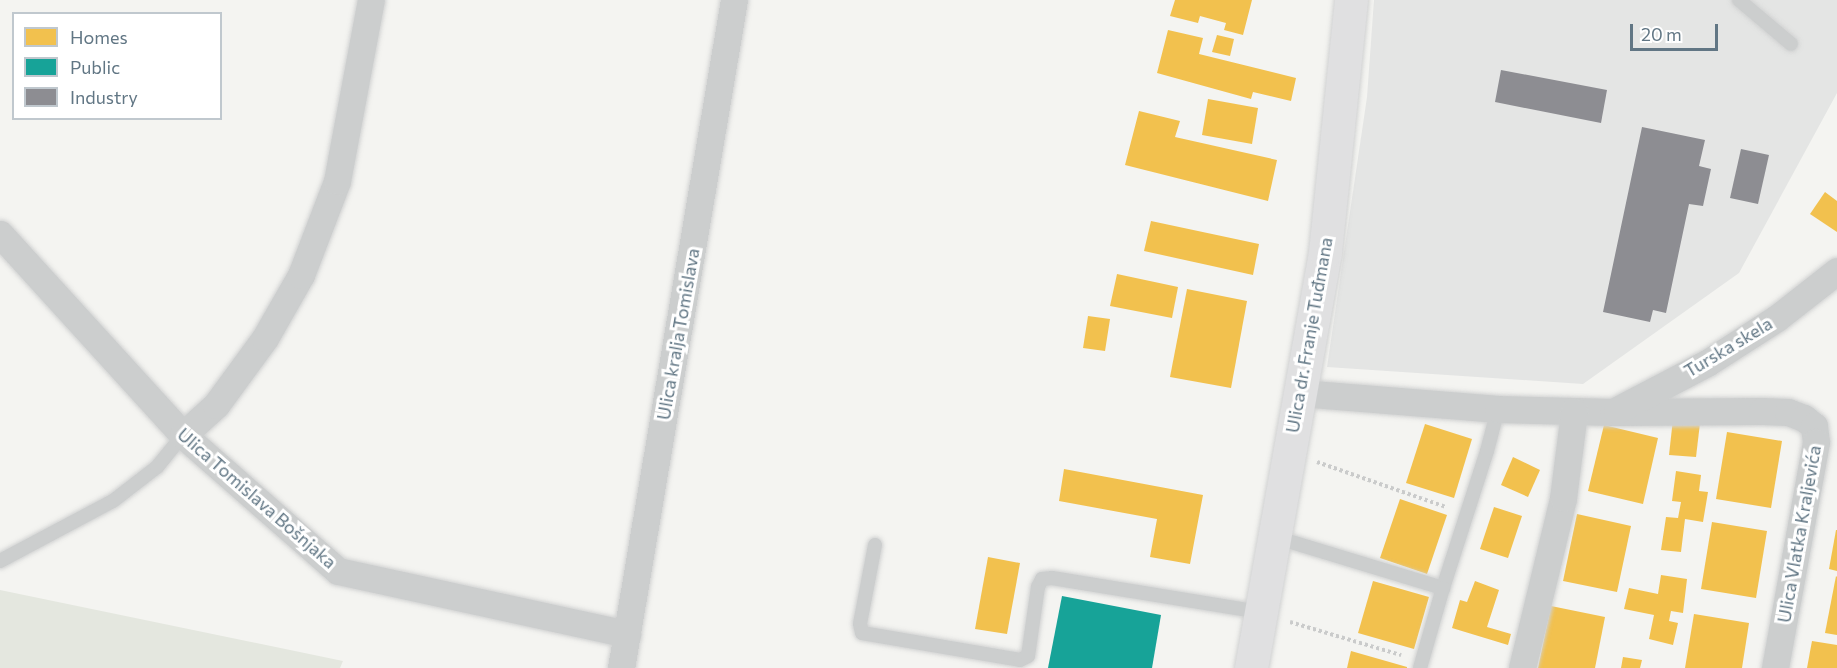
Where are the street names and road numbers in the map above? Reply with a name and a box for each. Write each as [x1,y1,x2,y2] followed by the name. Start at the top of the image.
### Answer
[1281,236,1337,434] street label: Ulica dr. Franje Tuđmana
[652,246,704,422] street label: Ulica kralja Tomislava
[1680,312,1776,382] street label: Turska skela
[173,423,341,573] street label: Ulica Tomislava Bošnjaka
[1773,444,1825,624] street label: Ulica Vlatka Kraljevića

